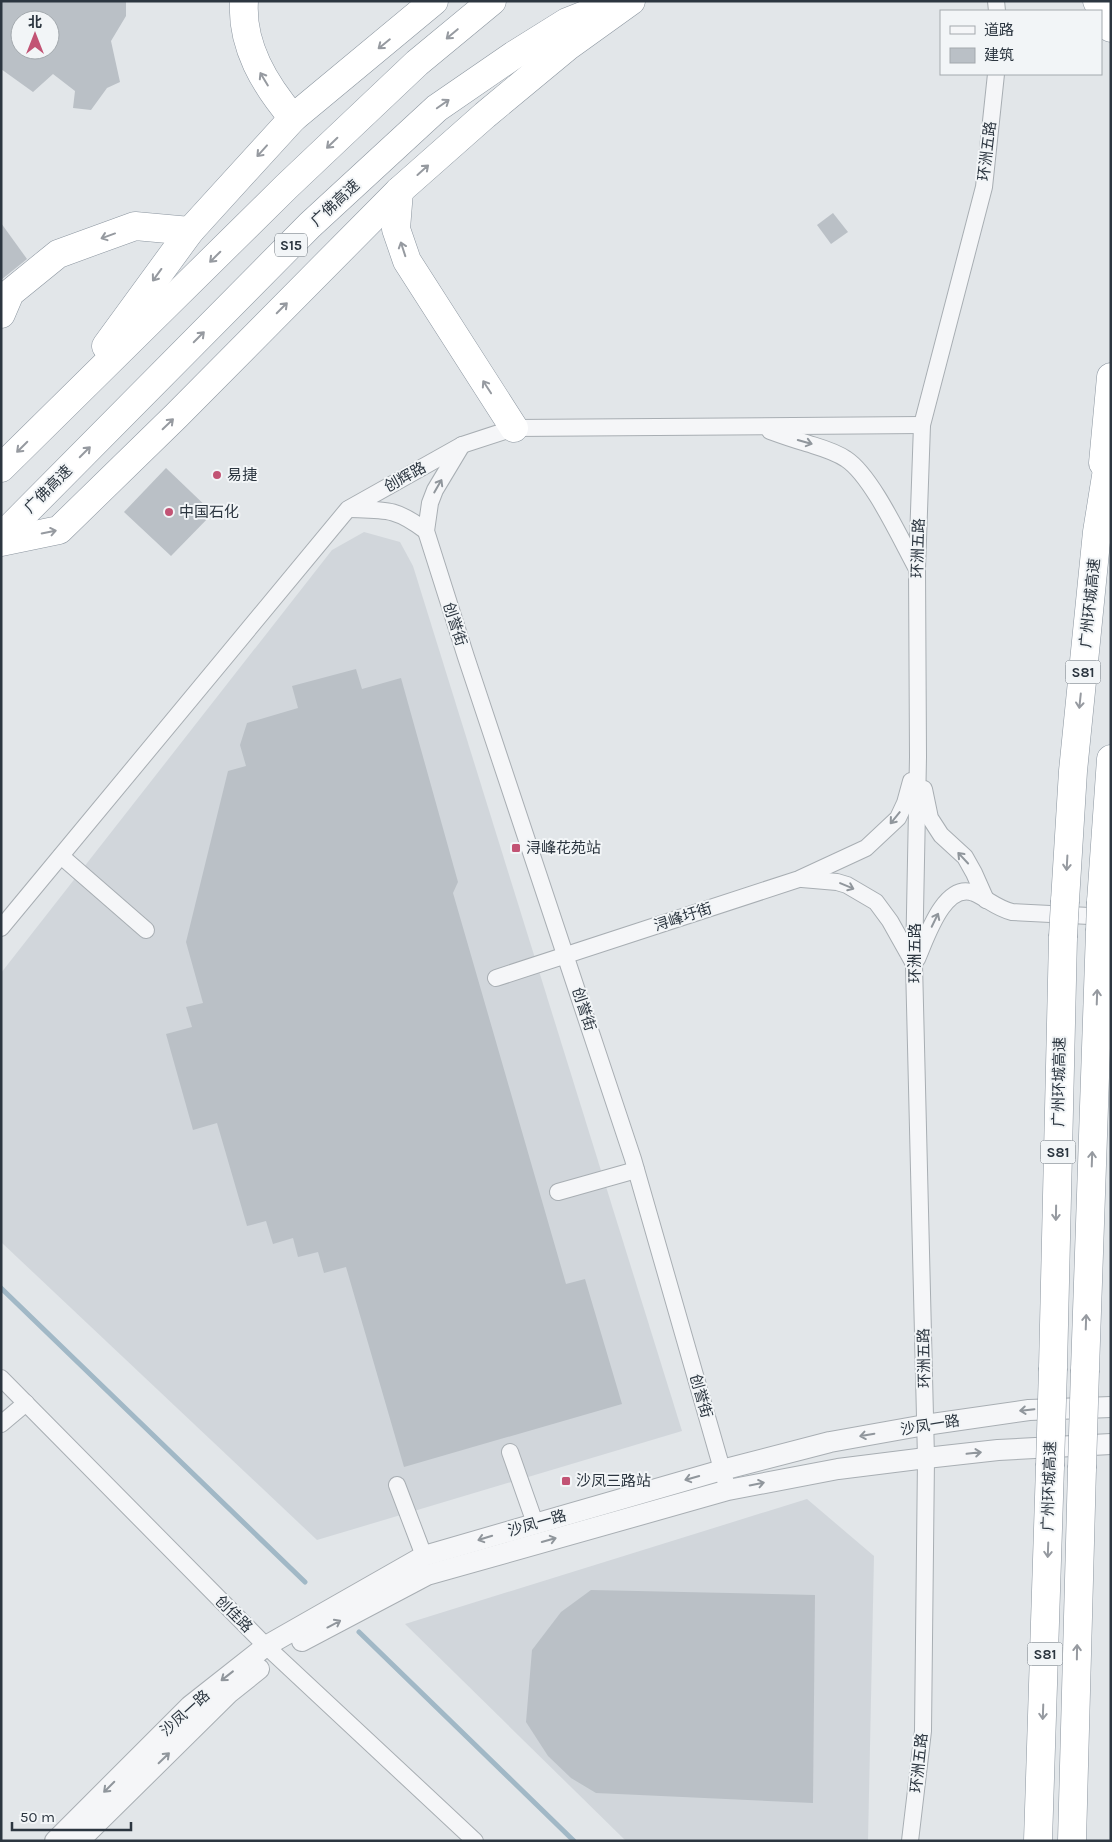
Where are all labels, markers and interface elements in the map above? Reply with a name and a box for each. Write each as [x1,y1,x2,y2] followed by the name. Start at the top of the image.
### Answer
[10,10,60,60] north arrow
[940,10,1102,75] legend
[28,14,42,31] text: 北
[984,21,1014,39] text: 道路
[446,28,459,39] one-way arrow
[378,38,391,49] one-way arrow
[984,46,1014,64] text: 建筑
[258,72,268,86] one-way arrow
[436,99,450,109] one-way arrow
[974,120,1000,182] street label: 环洲五路
[326,137,338,149] one-way arrow
[256,145,268,158] one-way arrow
[416,165,429,176] one-way arrow
[307,176,363,230] street label: 广佛高速
[101,232,116,241] one-way arrow
[275,234,307,256] road number: S15
[397,241,407,257] one-way arrow
[210,250,222,262] one-way arrow
[152,268,163,281] one-way arrow
[276,302,288,314] one-way arrow
[193,331,206,343] one-way arrow
[482,381,492,395] one-way arrow
[162,418,174,430] one-way arrow
[796,438,812,448] one-way arrow
[16,441,29,453] one-way arrow
[79,446,91,459] one-way arrow
[381,458,429,496] street label: 创辉路
[20,461,76,517] street label: 广佛高速
[227,466,257,484] place label: 易捷
[211,469,223,481] marker: 易捷
[433,480,443,494] one-way arrow
[179,503,239,521] place label: 中国石化
[163,506,175,518] marker: 中国石化
[908,518,928,578] street label: 环洲五路
[41,527,57,537] one-way arrow
[1076,557,1104,649] street label: 广州环城高速
[439,600,471,648] street label: 创誉街
[1066,660,1100,684] road number: S81
[1075,693,1085,709] one-way arrow
[890,812,901,825] one-way arrow
[526,839,601,857] place label: 浔峰花苑站
[510,842,522,854] marker: 浔峰花苑站
[957,851,969,864] one-way arrow
[1062,855,1071,871] one-way arrow
[839,881,854,891] one-way arrow
[652,899,714,935] street label: 浔峰圩街
[931,913,940,928] one-way arrow
[906,923,924,983] street label: 环洲五路
[568,985,600,1033] street label: 创誉街
[1092,989,1101,1005] one-way arrow
[1049,1037,1069,1127] street label: 广州环城高速
[1040,1140,1076,1164] road number: S81
[1087,1151,1096,1167] one-way arrow
[1051,1204,1061,1221] one-way arrow
[1082,1314,1091,1330] one-way arrow
[914,1328,934,1388] street label: 环洲五路
[686,1372,716,1420] street label: 创誉街
[1019,1405,1035,1415] one-way arrow
[899,1411,961,1439] street label: 沙凤一路
[859,1431,875,1441] one-way arrow
[1038,1441,1060,1531] street label: 广州环城高速
[966,1448,982,1458] one-way arrow
[576,1472,651,1490] place label: 沙凤三路站
[684,1474,700,1484] one-way arrow
[560,1475,572,1487] marker: 沙凤三路站
[749,1479,765,1489] one-way arrow
[506,1506,568,1540] street label: 沙凤一路
[478,1533,494,1543] one-way arrow
[541,1535,557,1545] one-way arrow
[1043,1542,1052,1558] one-way arrow
[212,1592,256,1636] street label: 创佳路
[326,1619,341,1628] one-way arrow
[1028,1642,1062,1666] road number: S81
[1073,1644,1082,1660] one-way arrow
[221,1671,234,1682] one-way arrow
[157,1686,213,1740] street label: 沙凤一路
[1038,1704,1048,1720] one-way arrow
[907,1732,931,1794] street label: 环洲五路
[157,1752,169,1764] one-way arrow
[103,1781,115,1793] one-way arrow
[12,1800,131,1832] scale bar
[20,1808,55,1826] text: 50 m

